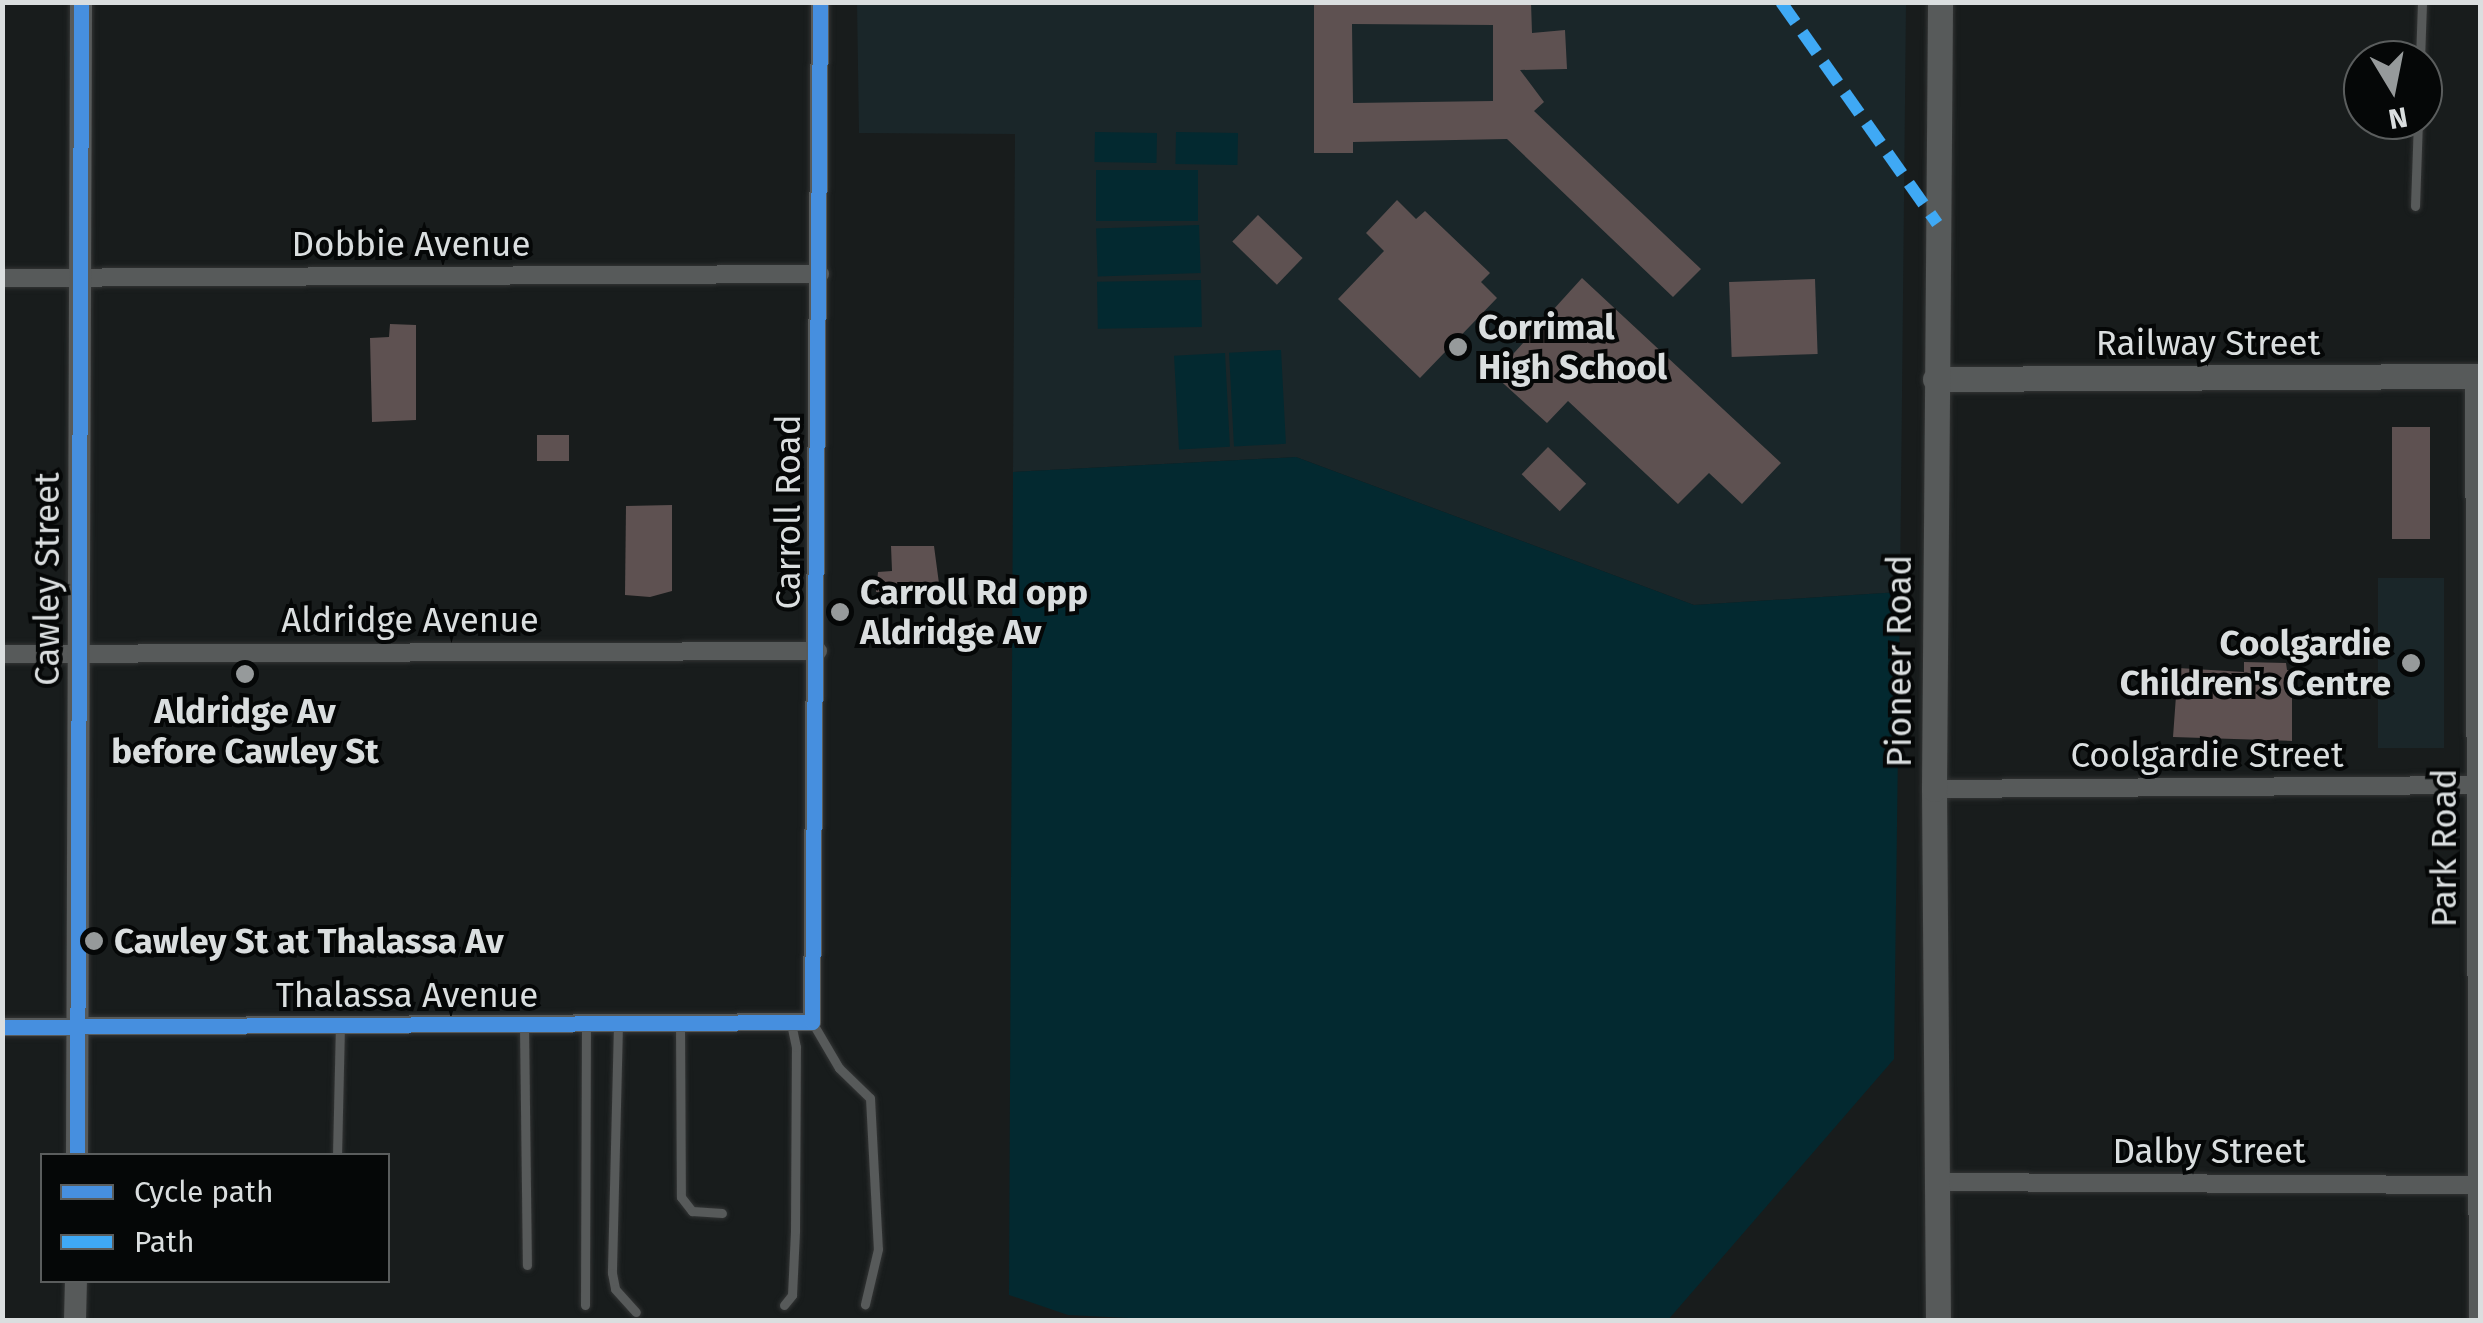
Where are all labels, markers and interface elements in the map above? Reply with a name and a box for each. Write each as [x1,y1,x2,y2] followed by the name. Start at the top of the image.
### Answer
[2343,40,2443,140] north arrow
[2386,100,2410,136] text: N
[292,223,530,265] street label: Dobbie Avenue
[1478,306,1667,388] place label: Corrimal High School
[2096,322,2320,364] street label: Railway Street
[1447,336,1469,358] marker: Corrimal High School
[767,414,809,610] street label: Carroll Road
[26,472,68,686] street label: Cawley Street
[1878,555,1920,767] street label: Pioneer Road
[860,571,1088,653] place label: Carroll Rd opp Aldridge Av
[281,599,539,641] street label: Aldridge Avenue
[829,601,851,623] marker: Carroll Rd opp Aldridge Av
[2120,622,2391,704] place label: Coolgardie Children's Centre
[2400,652,2422,674] marker: Coolgardie Children's Centre
[234,663,256,685] marker: Aldridge Av before Cawley St
[111,690,379,772] place label: Aldridge Av before Cawley St
[2070,734,2344,776] street label: Coolgardie Street
[2423,769,2465,927] street label: Park Road
[114,920,504,962] place label: Cawley St at Thalassa Av
[83,930,105,952] marker: Cawley St at Thalassa Av
[276,974,538,1016] street label: Thalassa Avenue
[2112,1130,2306,1172] street label: Dalby Street
[40,1153,390,1283] legend
[134,1174,273,1210] text: Cycle path
[134,1224,195,1260] text: Path

